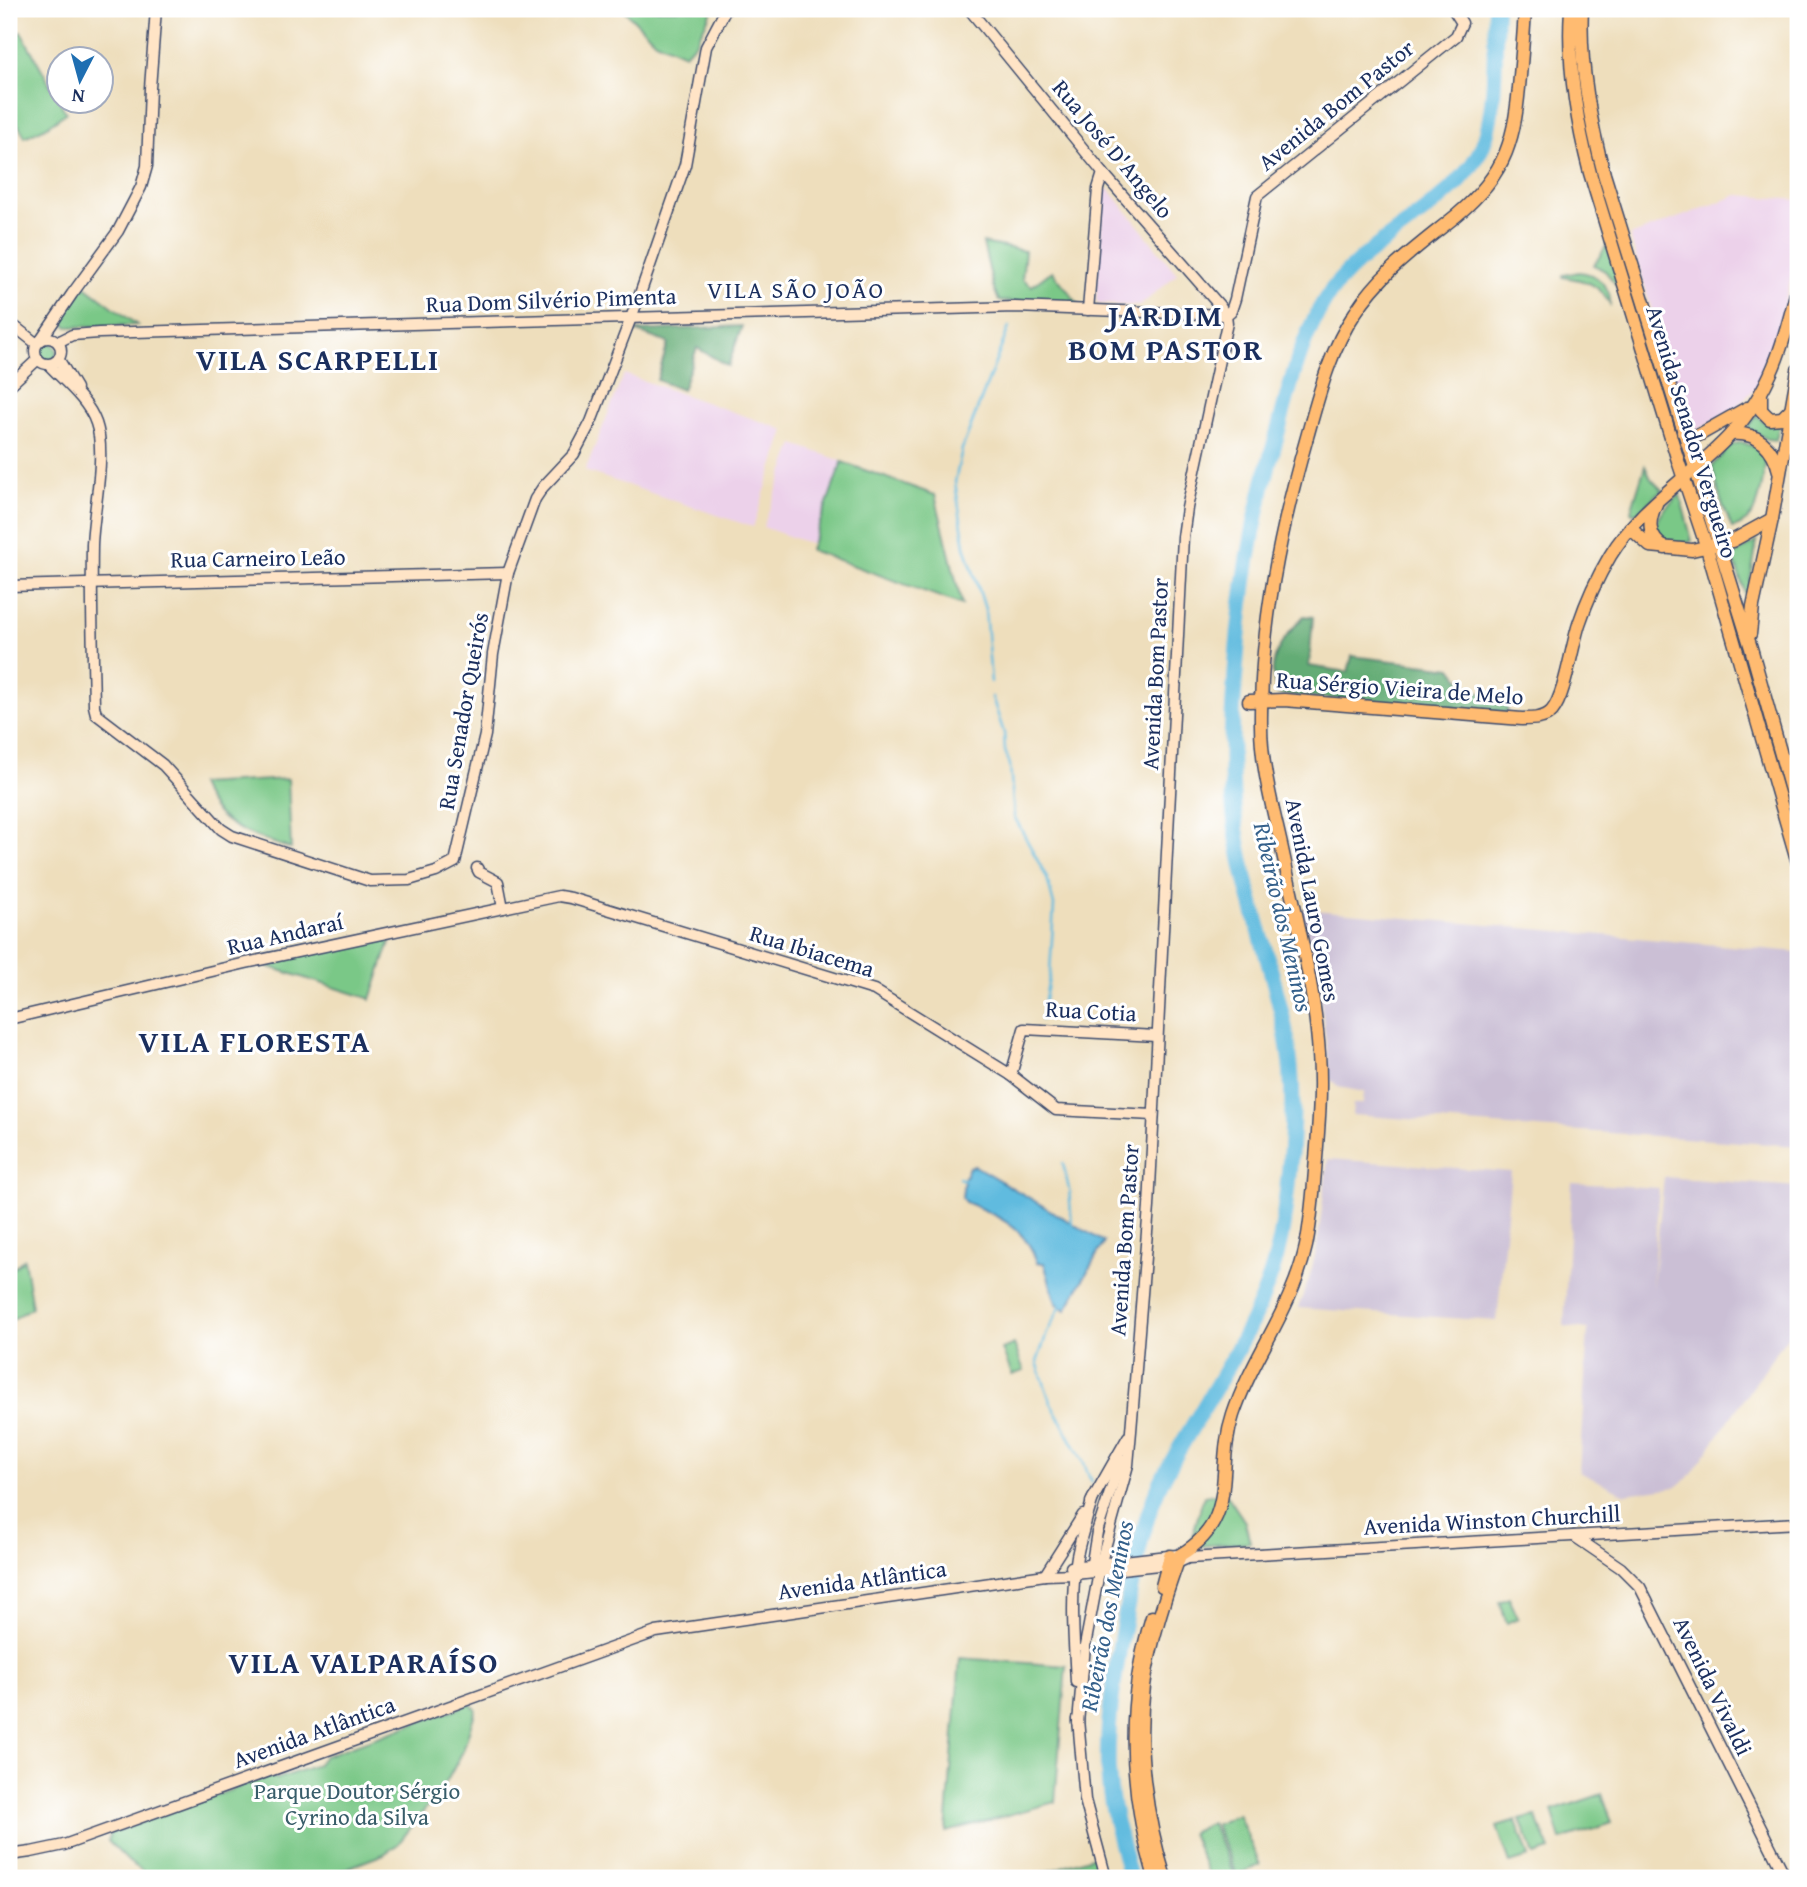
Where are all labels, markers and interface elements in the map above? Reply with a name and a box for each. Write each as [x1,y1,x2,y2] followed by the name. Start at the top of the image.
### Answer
[1251,31,1421,178] street label: Avenida Bom Pastor
[46,46,116,116] north arrow
[1045,72,1182,225] street label: Rua José D'Angelo
[70,82,86,111] text: N
[707,272,885,307] district label: VILA SÃO JOÃO
[425,279,677,320] street label: Rua Dom Silvério Pimenta
[1068,293,1264,371] district label: JARDIM BOM PASTOR
[1638,302,1747,562] street label: Avenida Senador Vergueiro
[196,337,440,381] district label: VILA SCARPELLI
[170,539,346,576] street label: Rua Carneiro Leão
[1133,577,1176,771] street label: Avenida Bom Pastor
[429,610,496,812] street label: Rua Senador Queirós
[1275,662,1525,713] street label: Rua Sérgio Vieira de Melo
[1278,795,1349,1004] street label: Avenida Lauro Gomes
[1244,818,1322,1016] water label: Ribeirão dos Meninos
[224,904,347,963] street label: Rua Andaraí
[746,916,879,985] street label: Rua Ibiacema
[1045,992,1138,1029] street label: Rua Cotia
[138,1019,372,1063] district label: VILA FLORESTA
[1100,1142,1147,1337] street label: Avenida Bom Pastor
[1363,1496,1621,1543] street label: Avenida Winston Churchill
[1071,1517,1142,1715] water label: Ribeirão dos Meninos
[775,1551,949,1608] street label: Avenida Atlântica
[1666,1611,1761,1761] street label: Avenida Vivaldi
[229,1640,499,1684] district label: VILA VALPARAÍSO
[228,1687,399,1776] street label: Avenida Atlântica
[254,1774,460,1833] park label: Parque Doutor Sérgio Cyrino da Silva

